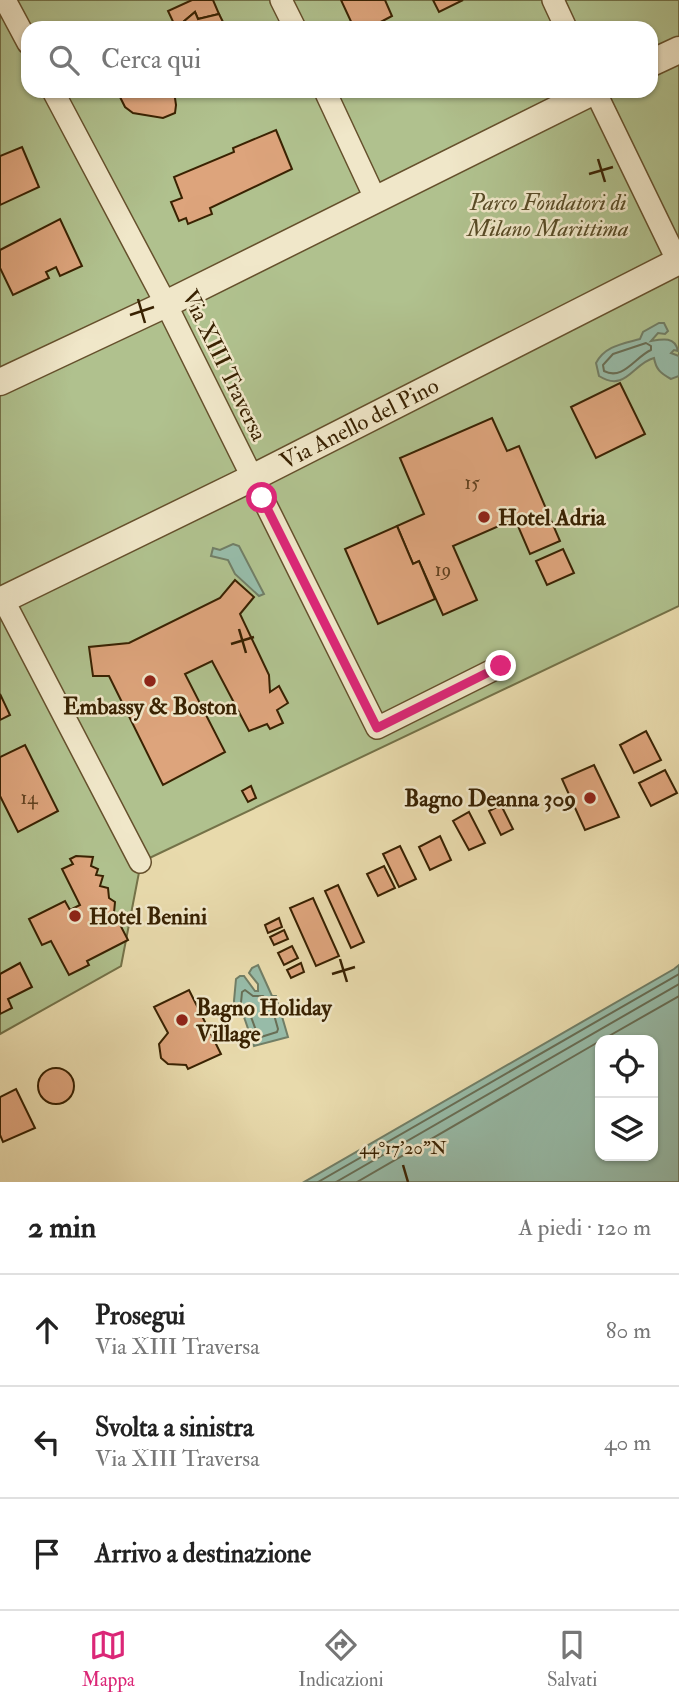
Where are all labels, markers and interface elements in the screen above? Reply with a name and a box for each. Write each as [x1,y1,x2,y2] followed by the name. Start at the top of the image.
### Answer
[21,21,658,98] search box
[45,41,83,79] icon: search
[101,44,201,76] text: Cerca qui
[465,188,629,243] park label: Parco Fondatori di Milano Marittima
[175,285,274,446] street label: Via XIII Traversa
[275,371,443,476] street label: Via Anello del Pino
[464,471,480,495] house number: 15
[246,482,277,513] route start
[498,503,607,532] place label: Hotel Adria
[476,509,492,525] marker: Hotel Adria
[435,558,451,582] house number: 19
[485,650,516,681] route end
[142,673,158,689] marker: Embassy & Boston
[63,692,237,722] place label: Embassy & Boston
[404,784,576,814] place label: Bagno Deanna 309
[20,786,38,810] house number: 14
[582,790,598,806] marker: Bagno Deanna 309
[89,902,207,931] place label: Hotel Benini
[67,908,83,924] marker: Hotel Benini
[195,993,333,1049] place label: Bagno Holiday Village
[174,1012,190,1028] marker: Bagno Holiday Village
[595,1035,658,1161] map controls
[595,1035,658,1098] button: locate
[595,1098,658,1161] button: layers
[359,1137,447,1160] text: 44°17'20"N
[28,1209,96,1246] text: 2 min
[518,1213,651,1242] text: A piedi · 120 m
[95,1300,185,1332] text: Prosegui
[28,1311,66,1349] icon: ahead
[606,1316,651,1345] text: 80 m
[95,1332,260,1361] text: Via XIII Traversa
[95,1412,254,1444] text: Svolta a sinistra
[28,1423,66,1461] icon: left
[604,1428,651,1457] text: 40 m
[95,1444,260,1473] text: Via XIII Traversa
[28,1535,66,1573] icon: arrive
[95,1538,311,1570] text: Arrivo a destinazione
[82,1626,135,1692] tab: Mappa
[298,1626,384,1692] tab: Indicazioni
[547,1626,597,1692] tab: Salvati

